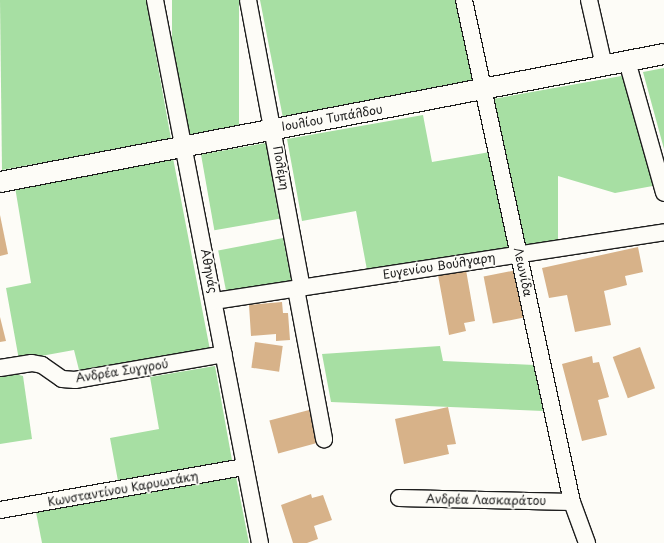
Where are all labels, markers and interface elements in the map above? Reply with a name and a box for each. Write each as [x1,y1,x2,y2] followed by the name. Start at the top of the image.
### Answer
[280,102,384,134] street label: Ιουλίου Τυπάλδου
[270,145,292,191] street label: Πολέμη
[511,246,535,298] street label: Λεωνίδα
[198,248,220,294] street label: Αθηνάς
[382,250,496,282] street label: Ευγενίου Βούλγαρη
[75,357,169,385] street label: Ανδρέα Συγγρού
[46,469,200,509] street label: Κωνσταντίνου Καρυωτάκη
[425,492,547,508] street label: Ανδρέα Λασκαράτου

